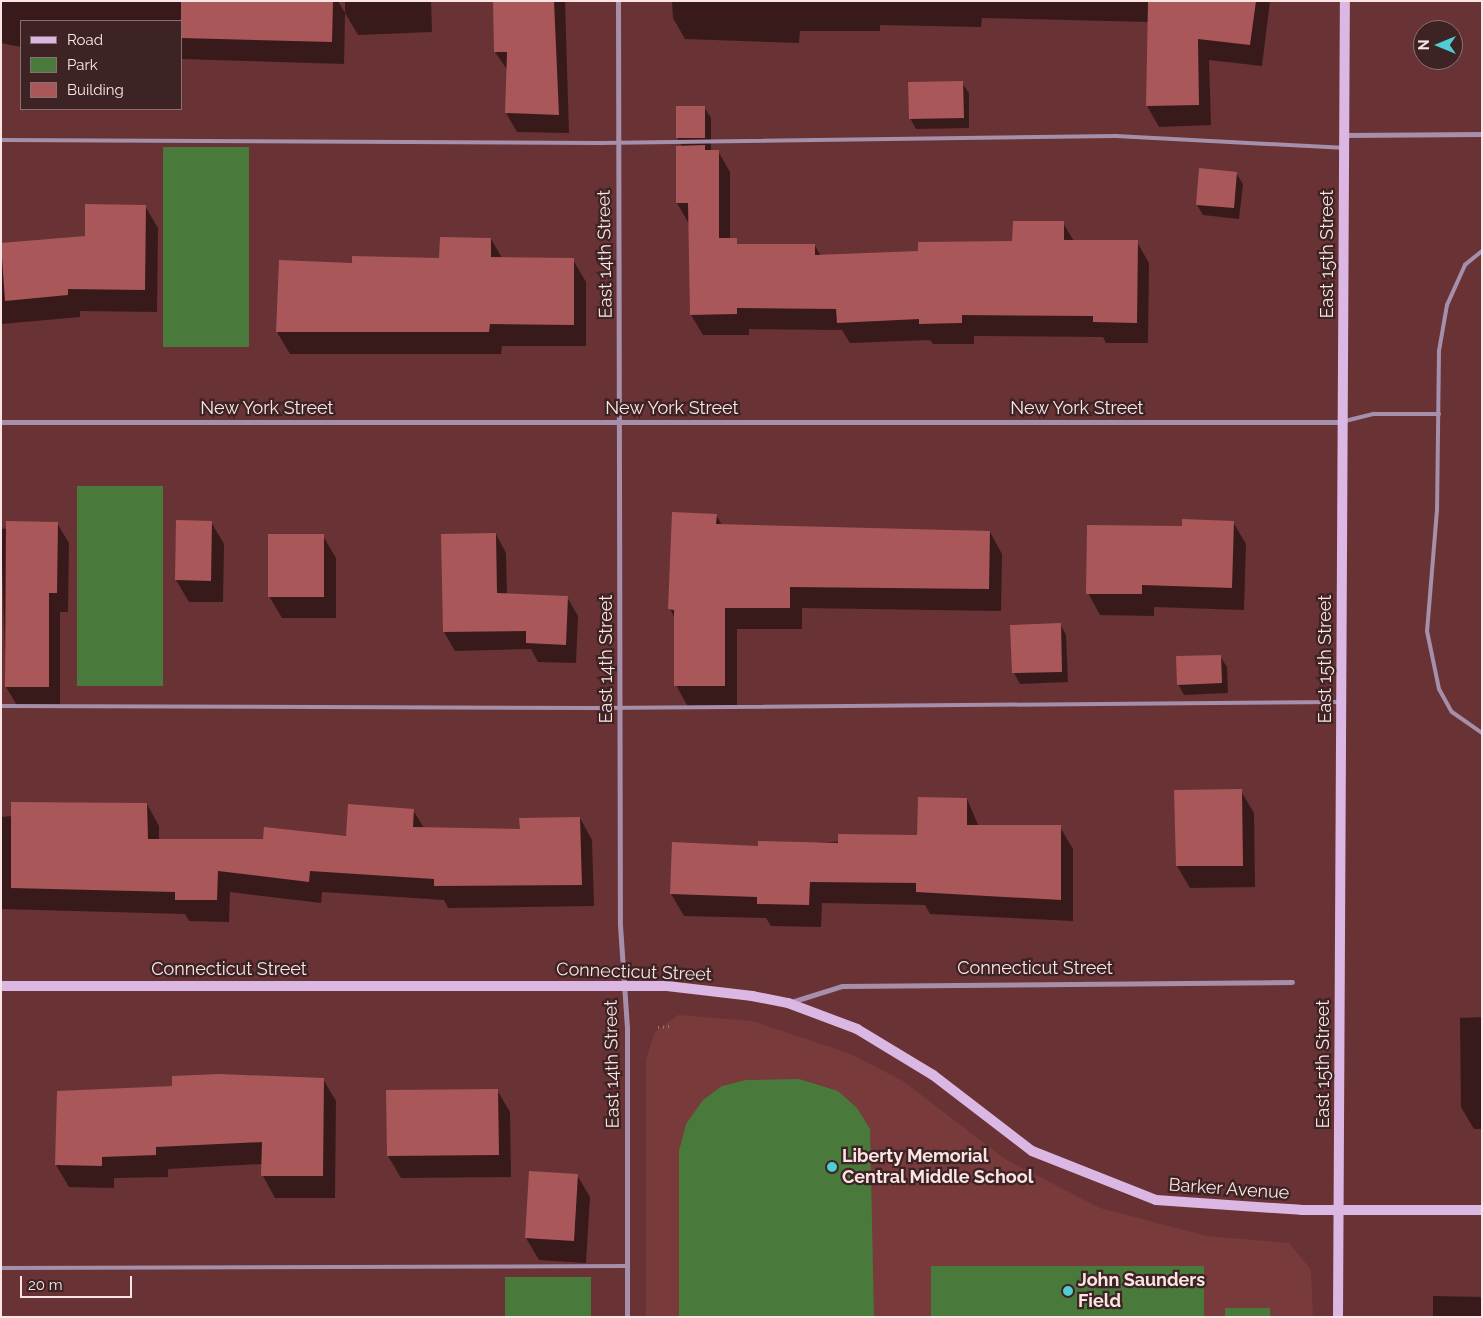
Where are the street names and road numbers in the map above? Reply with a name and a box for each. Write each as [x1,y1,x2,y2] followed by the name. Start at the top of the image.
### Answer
[593,190,617,318] street label: East 14th Street
[1316,190,1338,318] street label: East 15th Street
[200,397,334,419] street label: New York Street
[605,397,739,419] street label: New York Street
[1010,397,1144,419] street label: New York Street
[595,595,617,723] street label: East 14th Street
[1314,595,1336,723] street label: East 15th Street
[957,957,1113,979] street label: Connecticut Street
[151,958,307,980] street label: Connecticut Street
[556,958,712,986] street label: Connecticut Street
[600,1000,624,1128] street label: East 14th Street
[1312,1000,1334,1128] street label: East 15th Street
[1167,1174,1291,1204] street label: Barker Avenue

